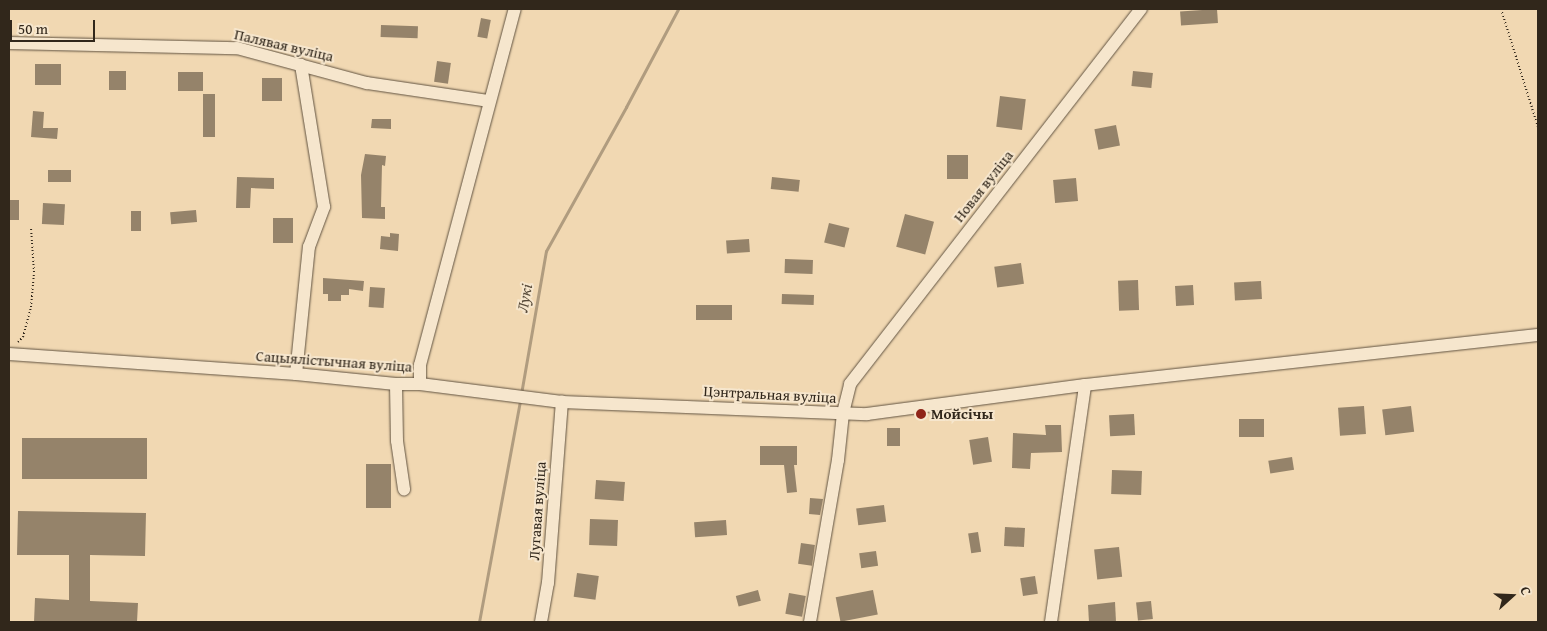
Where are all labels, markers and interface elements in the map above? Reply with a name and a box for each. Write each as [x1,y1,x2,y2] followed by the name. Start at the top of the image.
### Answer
[12,10,98,42] scale bar
[18,18,48,39] text: 50 m
[233,25,335,65] street label: Палявая вуліца
[949,147,1017,225] street label: Новая вуліца
[512,282,536,314] water label: Лукі
[255,347,413,375] street label: Сацыялістычная вуліца
[703,382,837,406] street label: Цэнтральная вуліца
[931,405,993,423] place label: Мойсічы
[915,408,927,420] marker: Мойсічы
[525,461,549,561] street label: Лугавая вуліца
[1487,571,1537,621] north arrow
[1515,584,1537,598] text: С

